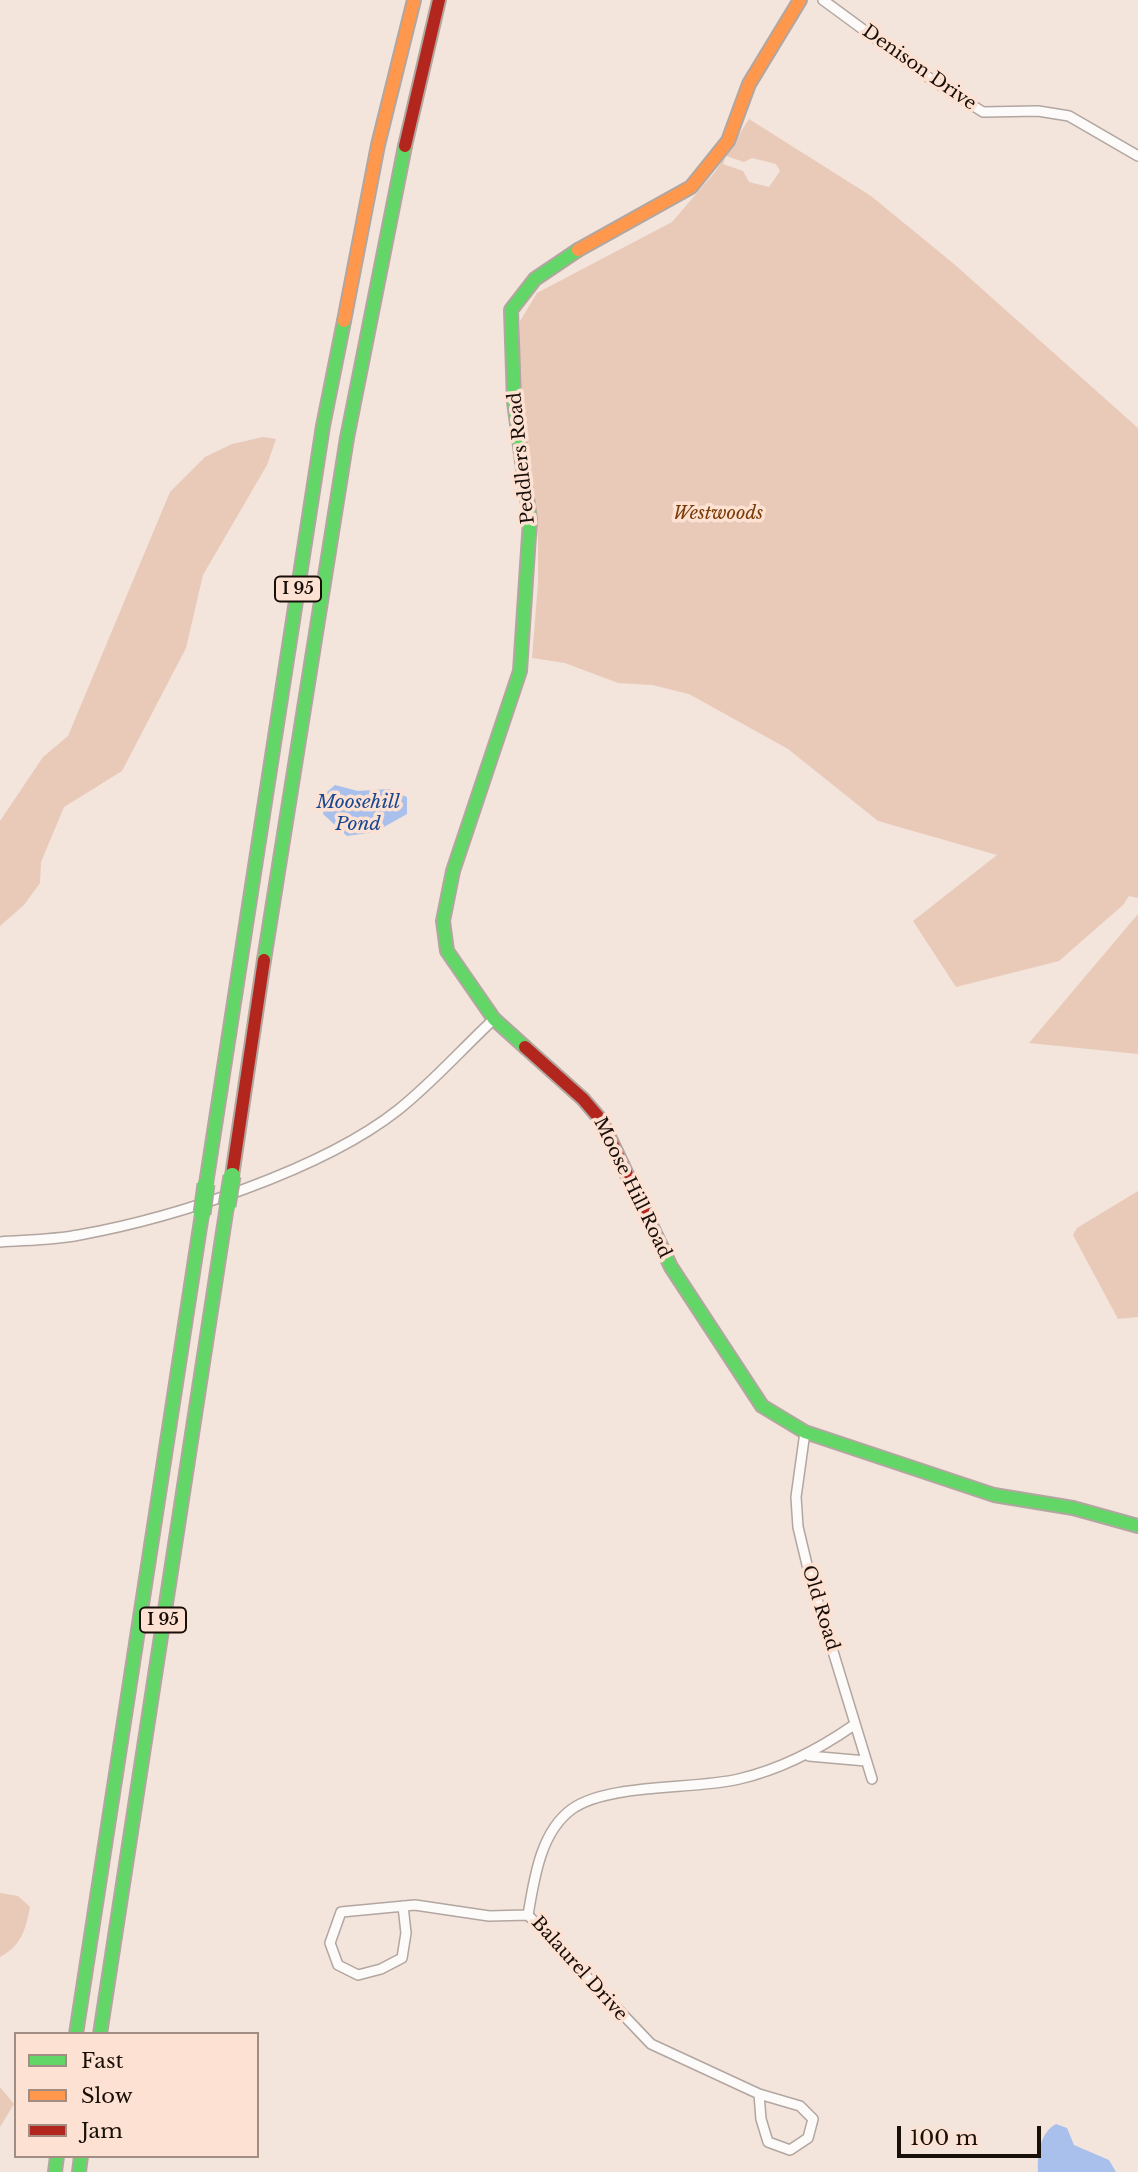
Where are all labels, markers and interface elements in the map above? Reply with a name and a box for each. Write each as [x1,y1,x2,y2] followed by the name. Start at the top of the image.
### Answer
[858,21,980,115] street label: Denison Drive
[504,391,540,525] street label: Peddlers Road
[673,503,763,525] park label: Westwoods
[275,576,321,602] road number: I 95
[316,792,400,836] water label: Moosehill Pond
[589,1114,675,1262] street label: Moose Hill Road
[797,1563,843,1653] street label: Old Road
[140,1608,186,1632] road number: I 95
[527,1912,631,2026] street label: Balaurel Drive
[14,2032,259,2158] legend
[81,2048,123,2074] text: Fast
[81,2083,133,2109] text: Slow
[900,2112,1044,2156] scale bar
[81,2118,123,2144] text: Jam
[910,2125,978,2151] text: 100 m

